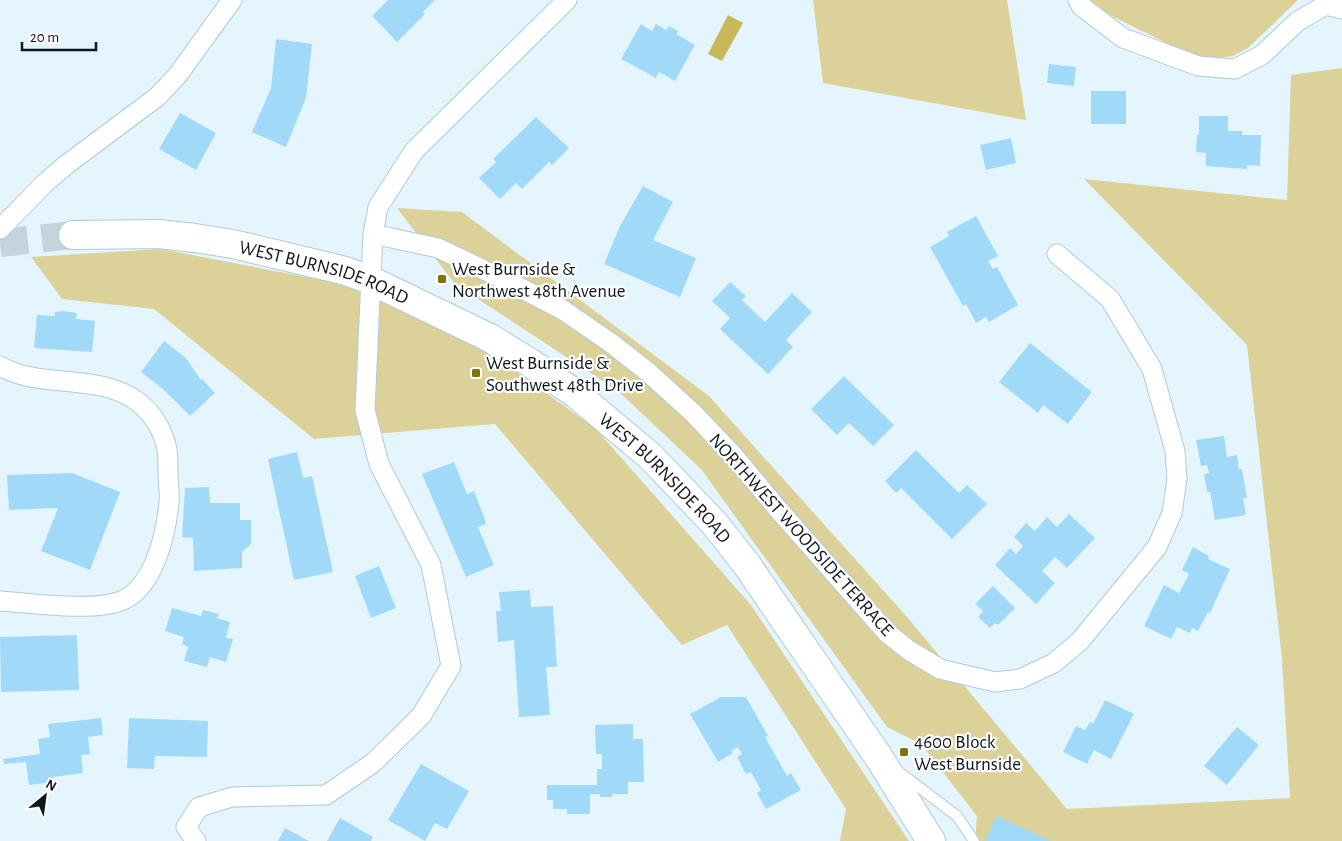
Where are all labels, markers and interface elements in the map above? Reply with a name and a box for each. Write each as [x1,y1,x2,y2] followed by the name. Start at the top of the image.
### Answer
[22,20,96,52] scale bar
[30,30,59,45] text: 20 m
[237,238,411,308] street label: WEST BURNSIDE ROAD
[452,260,626,301] place label: West Burnside & Northwest 48th Avenue
[436,273,448,285] marker: West Burnside & Northwest 48th Avenue
[486,354,643,395] place label: West Burnside & Southwest 48th Drive
[470,367,482,379] marker: West Burnside & Southwest 48th Drive
[595,410,734,547] street label: WEST BURNSIDE ROAD
[705,430,897,640] street label: NORTHWEST WOODSIDE TERRACE
[914,733,1021,774] place label: 4600 Block West Burnside
[898,746,910,758] marker: 4600 Block West Burnside
[20,771,70,821] north arrow
[43,777,58,794] text: N

